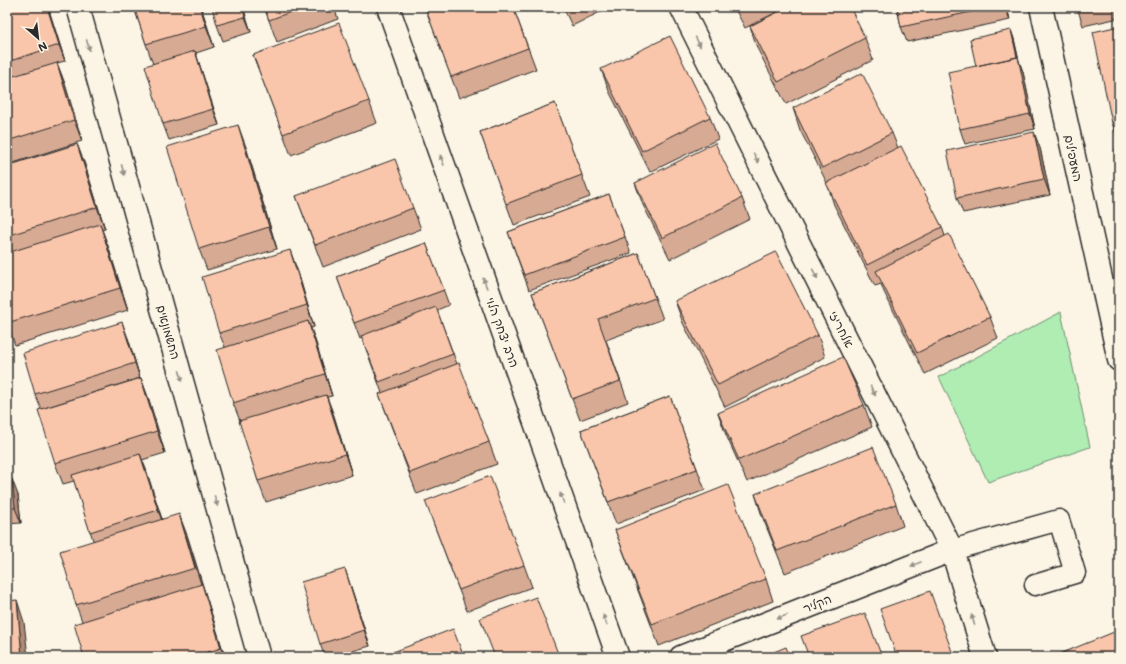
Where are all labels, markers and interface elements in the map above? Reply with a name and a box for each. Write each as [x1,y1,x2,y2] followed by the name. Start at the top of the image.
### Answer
[18,18,58,58] north arrow
[695,36,701,48] one-way arrow
[36,39,50,56] text: N
[85,39,91,51] one-way arrow
[1061,133,1087,183] street label: המעפילים
[753,152,760,164] one-way arrow
[439,154,445,166] one-way arrow
[120,164,126,176] one-way arrow
[811,269,818,280] one-way arrow
[482,276,488,288] one-way arrow
[483,295,523,369] street label: הרב יצחק הלוי
[154,303,184,361] street label: החשמונאים
[826,308,858,350] street label: אלחריזי
[178,370,184,382] one-way arrow
[870,385,876,397] one-way arrow
[558,491,564,503] one-way arrow
[213,495,219,507] one-way arrow
[909,562,921,568] one-way arrow
[800,590,834,617] street label: הקליר
[970,613,976,625] one-way arrow
[602,614,608,626] one-way arrow
[775,615,787,621] one-way arrow

